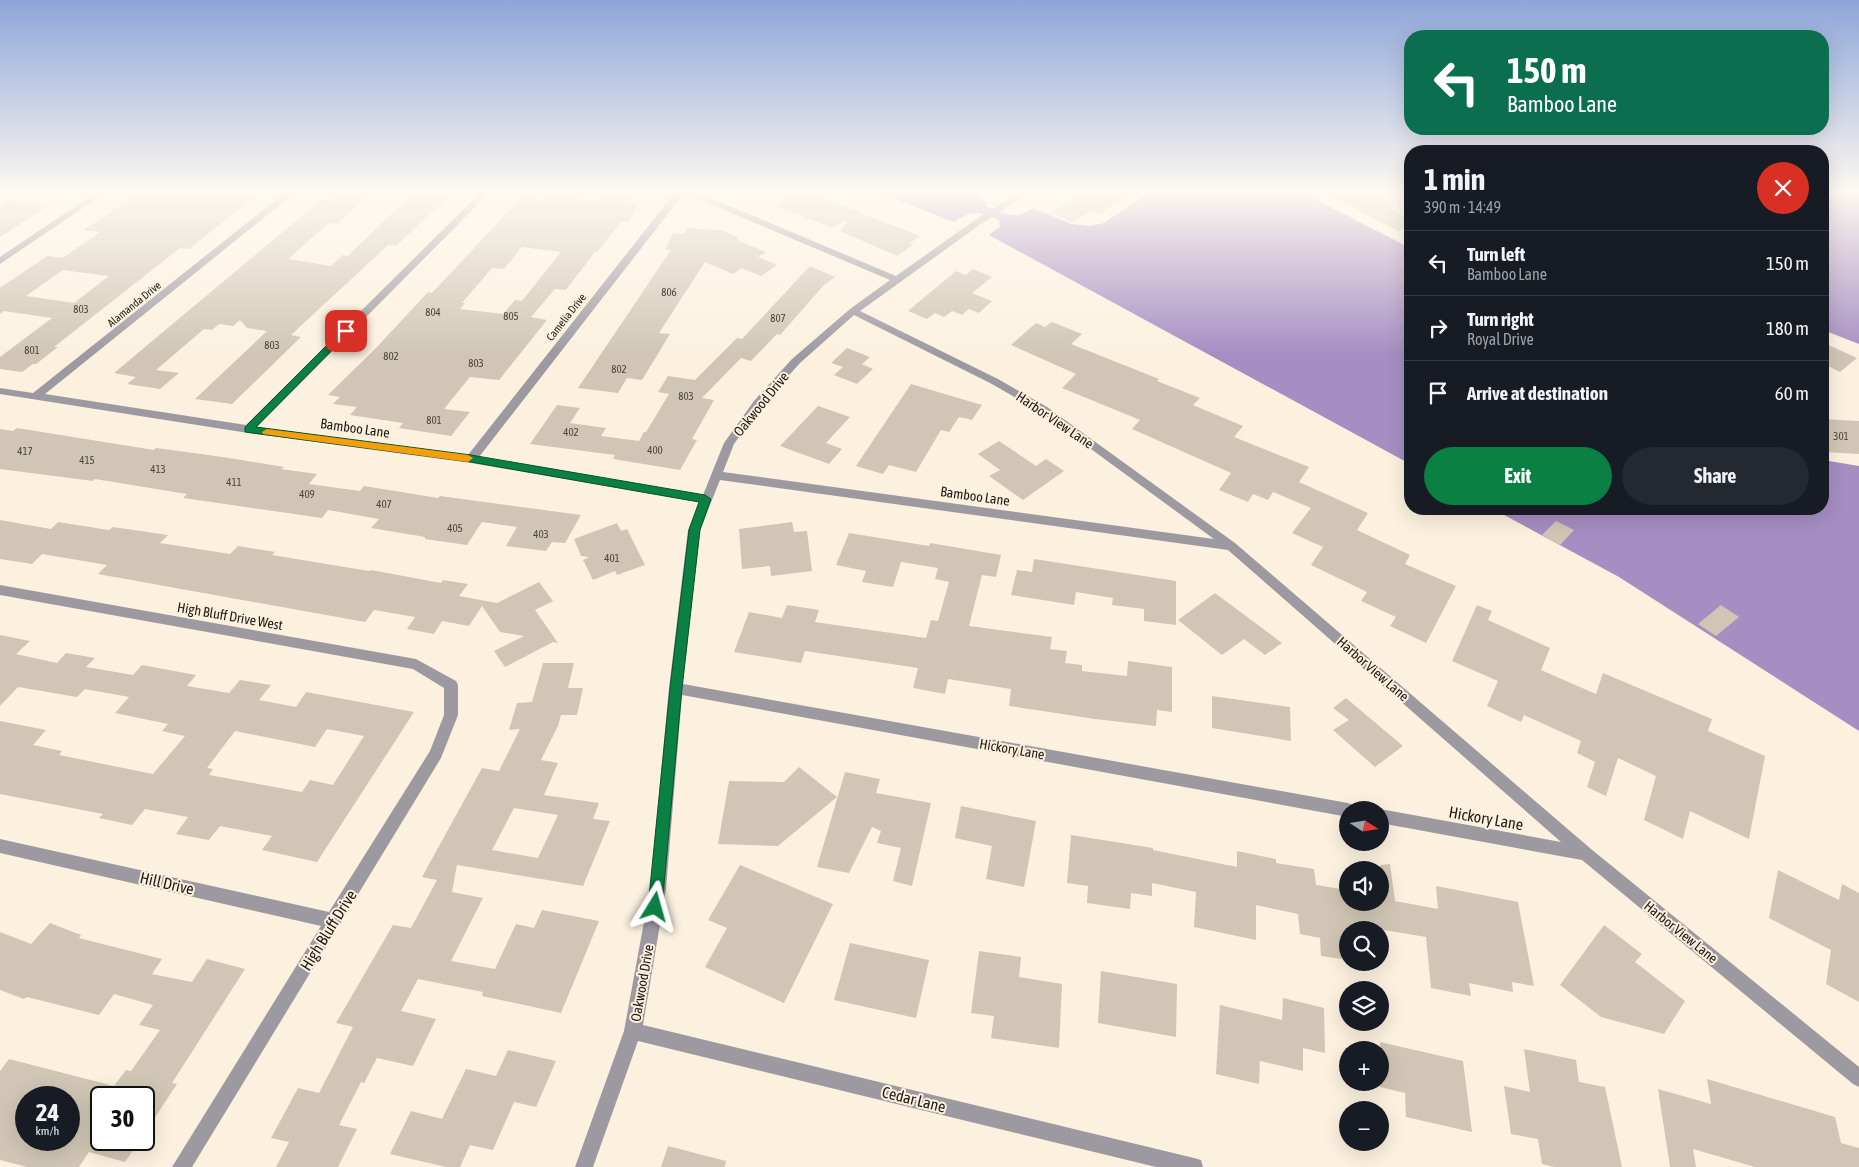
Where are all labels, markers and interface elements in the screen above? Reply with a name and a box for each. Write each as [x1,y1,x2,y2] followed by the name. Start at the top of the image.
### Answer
[1424,50,1489,115] icon: left
[1507,50,1586,90] text: 150 m
[1507,91,1617,117] text: Bamboo Lane
[1424,162,1485,196] text: 1 min
[1757,162,1809,214] button: close
[1424,198,1501,216] text: 390 m · 14:49
[1467,243,1525,265] text: Turn left
[1424,249,1452,277] icon: left
[1766,252,1809,274] text: 150 m
[1467,265,1547,283] text: Bamboo Lane
[105,279,163,329] street label: Alamanda Drive
[661,286,677,298] house number: 806
[544,291,588,343] street label: Camelia Drive
[73,303,89,315] house number: 803
[425,306,441,318] house number: 804
[1467,308,1534,330] text: Turn right
[325,310,367,352] pin
[503,310,519,322] house number: 805
[770,312,786,324] house number: 807
[1424,314,1452,342] icon: right
[332,317,360,345] icon: arrive
[1766,317,1809,339] text: 180 m
[1467,330,1534,348] text: Royal Drive
[264,339,280,351] house number: 803
[24,344,40,356] house number: 801
[383,350,399,362] house number: 802
[468,357,484,369] house number: 803
[611,363,627,375] house number: 802
[730,369,792,439] street label: Oakwood Drive
[1424,379,1452,407] icon: arrive
[1467,382,1608,404] text: Arrive at destination
[1775,382,1809,404] text: 60 m
[1013,388,1097,452] street label: Harbor View Lane
[678,390,694,402] house number: 803
[426,414,442,426] house number: 801
[319,415,391,441] street label: Bamboo Lane
[563,426,579,438] house number: 402
[1833,430,1849,442] house number: 301
[647,444,663,456] house number: 400
[17,445,33,457] house number: 417
[1424,447,1612,505] button: Exit
[1622,447,1809,505] button: Share
[79,454,95,466] house number: 415
[150,463,166,475] house number: 413
[226,476,242,488] house number: 411
[939,483,1011,509] street label: Bamboo Lane
[299,488,315,500] house number: 409
[376,498,392,510] house number: 407
[447,522,463,534] house number: 405
[533,528,549,540] house number: 403
[604,552,620,564] house number: 401
[176,599,284,633] street label: High Bluff Drive West
[1334,634,1412,704] street label: Harbor View Lane
[978,735,1046,763] street label: Hickory Lane
[1339,801,1389,851] north arrow
[1339,801,1389,1151] map controls
[1447,803,1525,834] street label: Hickory Lane
[1339,861,1389,911] button: sound
[138,868,196,898] street label: Hill Drive
[628,880,680,932] position arrow
[296,887,361,974] street label: High Bluff Drive
[1641,898,1721,966] street label: Harbor View Lane
[1339,921,1389,971] button: search
[627,943,657,1023] street label: Oakwood Drive
[1339,981,1389,1031] button: layers
[1339,1041,1389,1091] button: +
[880,1082,948,1116] street label: Cedar Lane
[90,1086,155,1151] speed limit sign: 30
[36,1098,59,1126] text: 24
[1339,1101,1389,1151] button: −
[36,1124,59,1138] text: km/h

